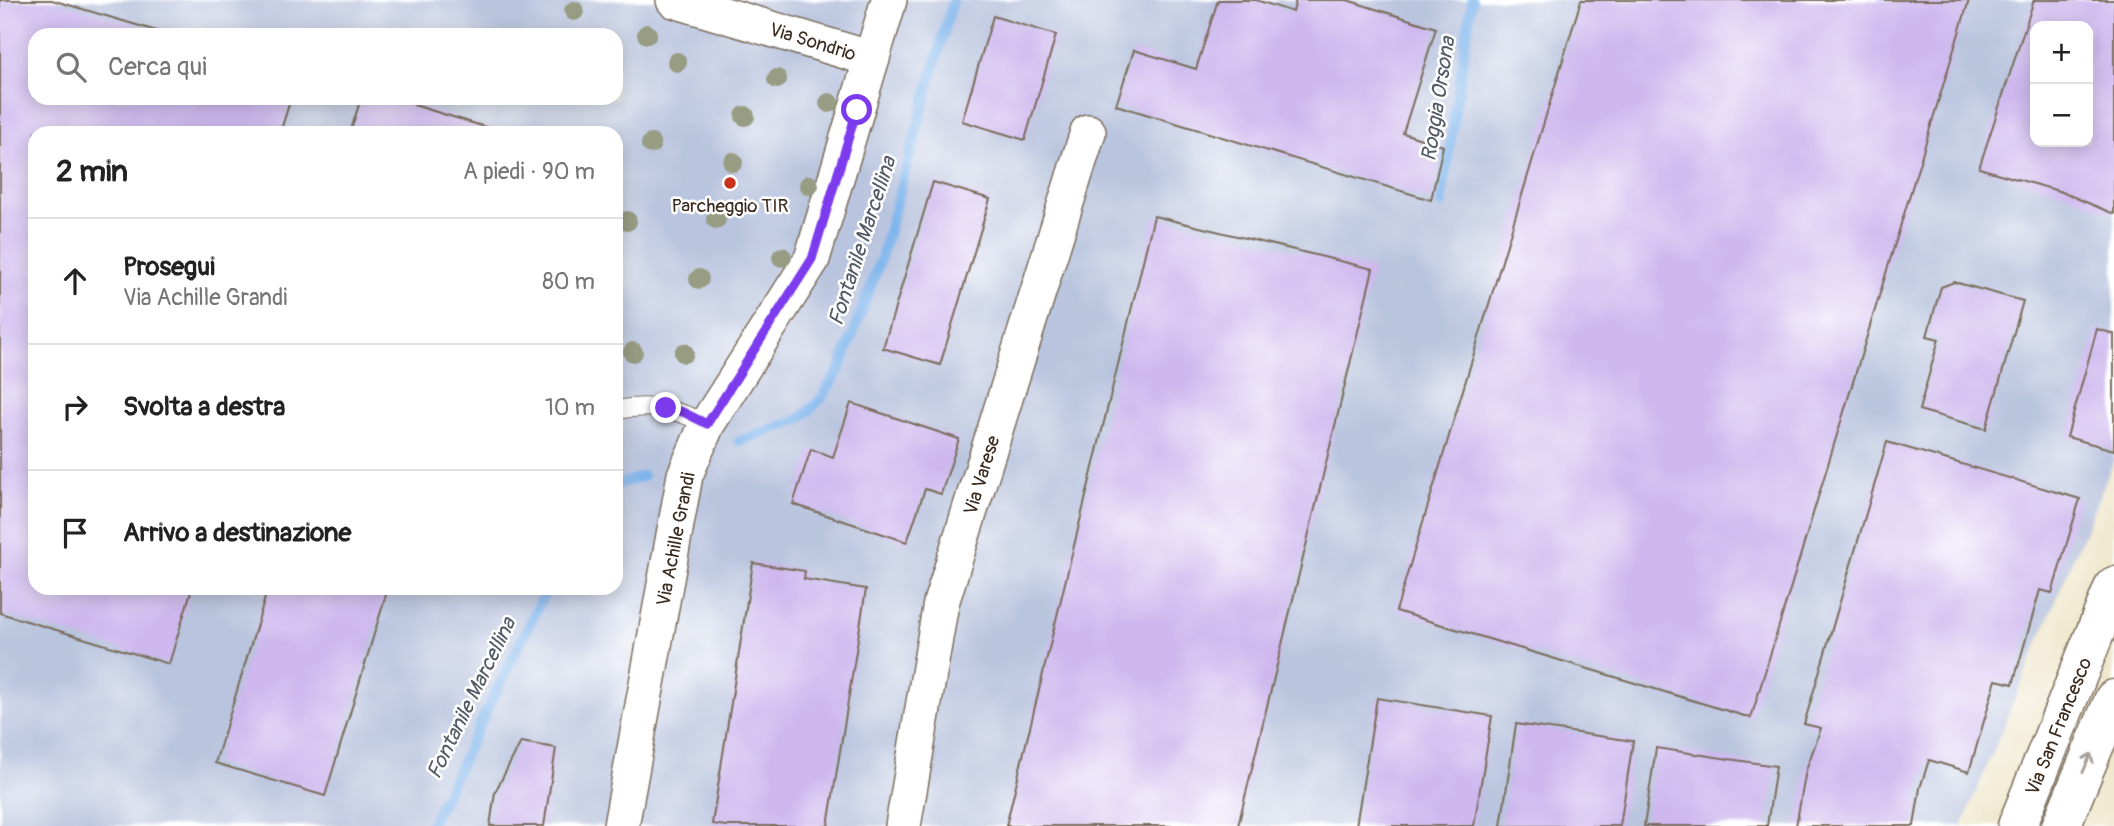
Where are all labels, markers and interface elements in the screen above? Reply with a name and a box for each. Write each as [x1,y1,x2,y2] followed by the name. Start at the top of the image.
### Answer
[767,17,859,66] street label: Via Sondrio
[2030,21,2093,147] map controls
[2030,21,2093,84] button: +
[28,28,623,105] search box
[1415,34,1462,163] water label: Roggia Orsona
[52,48,90,86] icon: search
[108,51,207,83] text: Cerca qui
[2030,84,2093,147] button: −
[841,94,872,125] route start
[822,152,903,329] water label: Fontanile Marcellina
[56,153,128,190] text: 2 min
[463,157,595,186] text: A piedi · 90 m
[722,175,738,191] marker: Parcheggio TIR
[671,194,789,218] place label: Parcheggio TIR
[123,251,215,283] text: Prosegui
[56,262,94,300] icon: ahead
[542,267,595,296] text: 80 m
[123,283,287,312] text: Via Achille Grandi
[56,388,94,426] icon: right
[123,391,285,423] text: Svolta a destra
[650,392,681,423] route end
[545,393,595,422] text: 10 m
[959,432,1006,518] street label: Via Varese
[651,470,701,608] street label: Via Achille Grandi
[56,514,94,552] icon: arrive
[123,517,351,549] text: Arrivo a destinazione
[421,612,523,783] water label: Fontanile Marcellina
[2020,654,2098,799] street label: Via San Francesco
[2082,753,2095,774] one-way arrow

